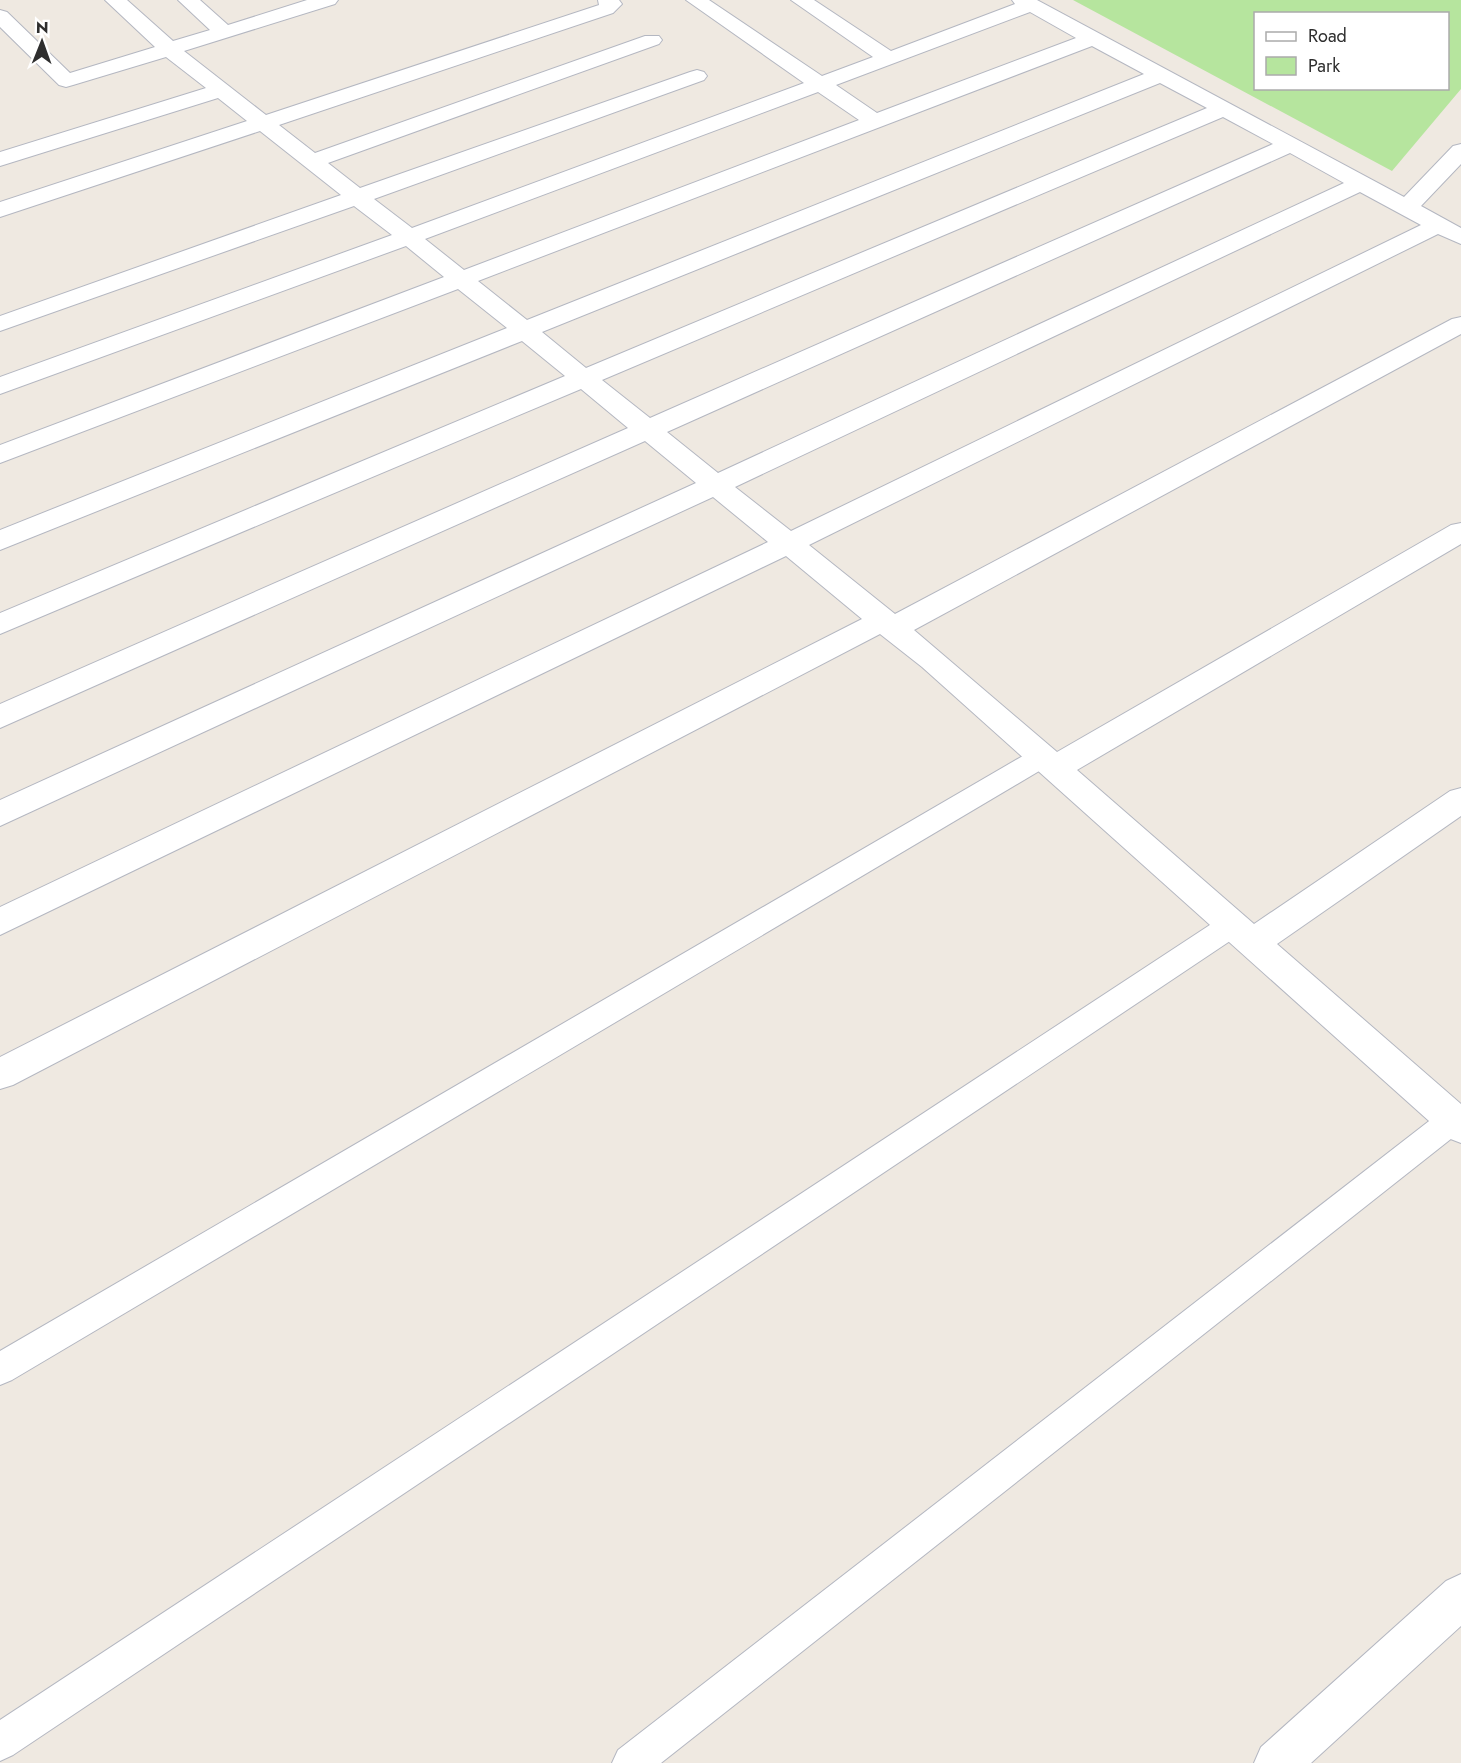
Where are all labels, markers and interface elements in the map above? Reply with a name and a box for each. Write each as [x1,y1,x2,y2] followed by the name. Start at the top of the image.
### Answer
[12,12,72,72] north arrow
[1254,12,1449,90] legend
[36,16,49,39] text: N
[1308,23,1347,49] text: Road
[1308,53,1340,79] text: Park

